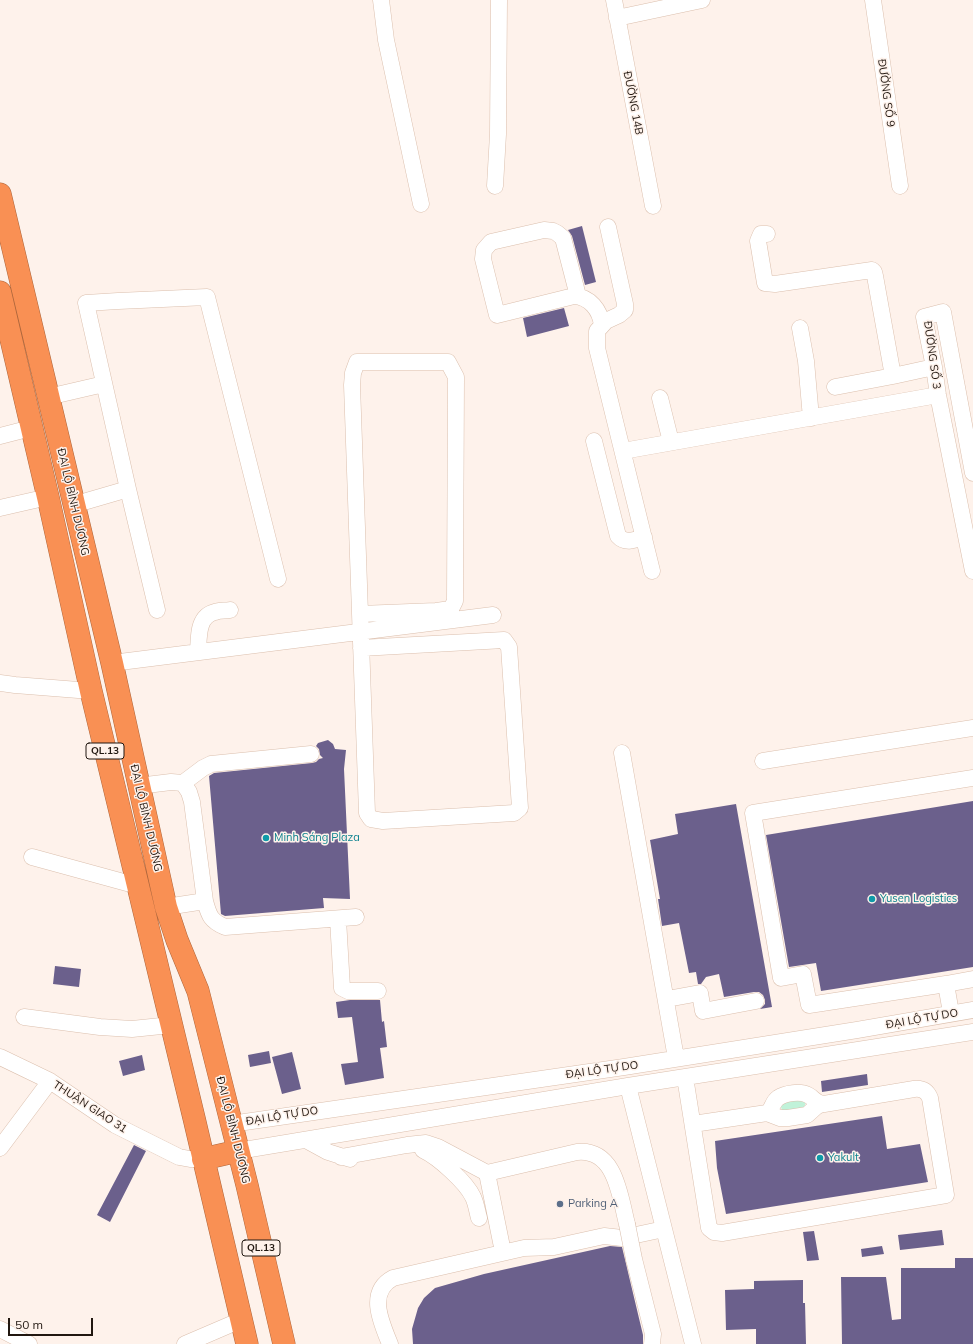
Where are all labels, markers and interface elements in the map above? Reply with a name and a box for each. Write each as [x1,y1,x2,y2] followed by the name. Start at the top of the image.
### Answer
[875,58,897,128] street label: ĐƯỜNG SỐ 9
[620,70,646,136] street label: ĐƯỜNG 14B
[921,320,943,390] street label: ĐƯỜNG SỐ 3
[54,447,92,557] street label: ĐẠI LỘ BÌNH DƯƠNG
[86,743,124,759] road number: QL.13
[127,763,165,873] street label: ĐẠI LỘ BÌNH DƯƠNG
[274,831,360,845] place label: Minh Sáng Plaza
[261,833,271,843] marker: Minh Sáng Plaza
[880,892,957,906] place label: Yusen Logistics
[867,894,877,904] marker: Yusen Logistics
[885,1006,959,1032] street label: ĐẠI LỘ TỰ DO
[565,1058,639,1082] street label: ĐẠI LỘ TỰ DO
[213,1075,253,1185] street label: ĐẠI LỘ BÌNH DƯƠNG
[51,1078,129,1136] street label: THUẬN GIAO 31
[245,1104,319,1128] street label: ĐẠI LỘ TỰ DO
[828,1151,859,1165] place label: Yakult
[815,1153,825,1163] marker: Yakult
[568,1197,618,1211] place label: Parking A
[555,1199,565,1209] marker: Parking A
[242,1240,280,1256] road number: QL.13
[10,1310,95,1336] scale bar
[15,1317,43,1332] text: 50 m

